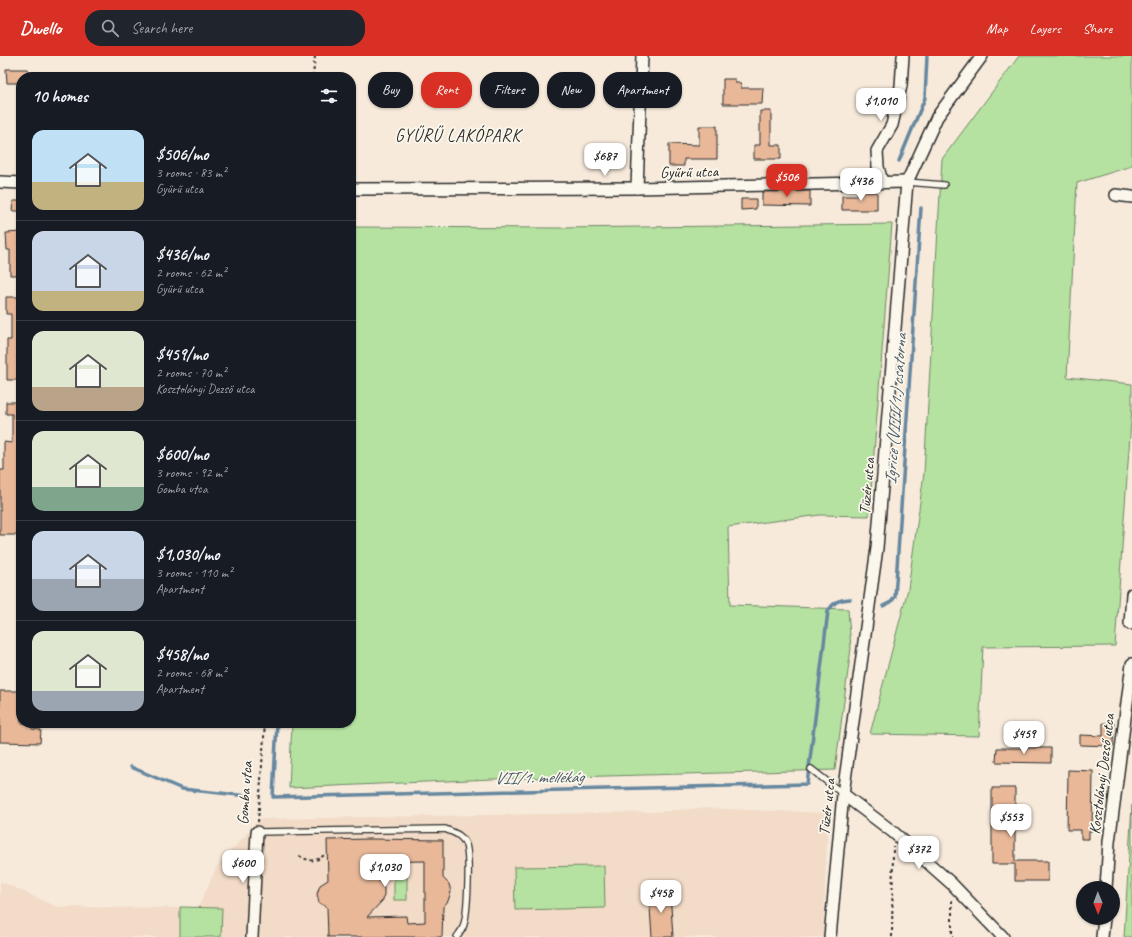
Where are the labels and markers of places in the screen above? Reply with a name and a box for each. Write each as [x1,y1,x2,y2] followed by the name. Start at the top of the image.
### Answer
[848,88,914,122] pin: $1,010
[581,143,629,177] pin: $687
[763,164,811,198] pin: $506
[837,168,885,202] pin: $436
[1000,721,1048,755] pin: $459
[987,804,1035,838] pin: $553
[895,836,943,870] pin: $372
[219,850,267,884] pin: $600
[352,854,418,888] pin: $1,030
[637,880,685,914] pin: $458

